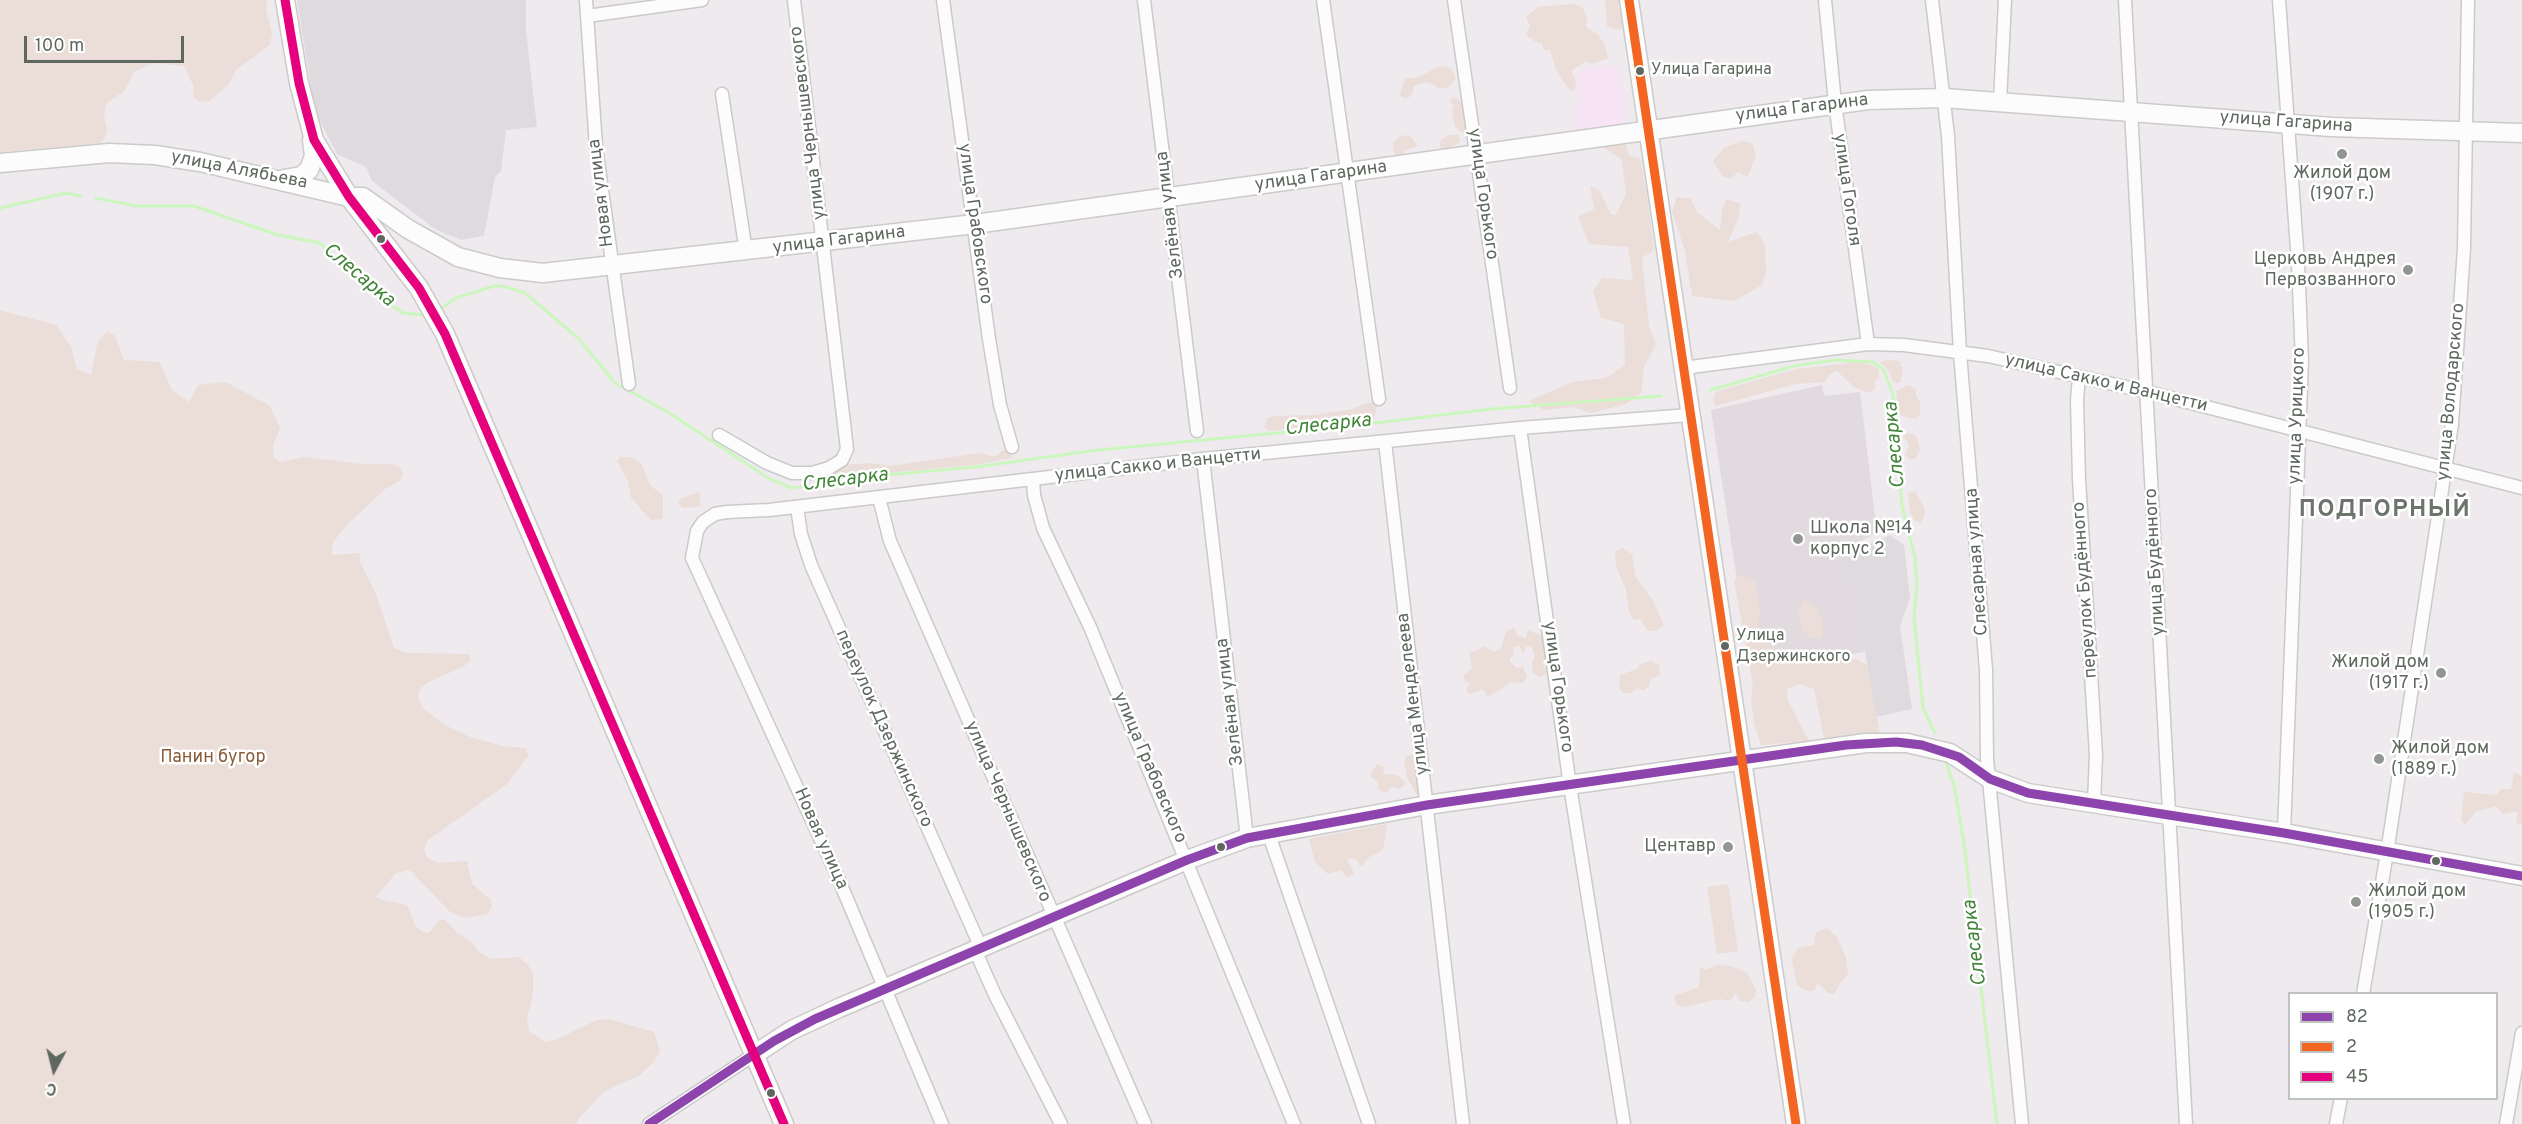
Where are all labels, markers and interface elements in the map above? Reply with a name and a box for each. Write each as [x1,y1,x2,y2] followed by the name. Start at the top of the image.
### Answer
[27,24,188,62] scale bar
[786,25,832,221] street label: улица Чернышевского
[35,35,84,58] text: 100 m
[1651,61,1772,81] place label: Улица Гагарина
[1634,65,1646,77] marker: Улица Гагарина
[1735,90,1869,128] street label: улица Гагарина
[2219,108,2353,138] street label: улица Гагарина
[1462,127,1502,261] street label: улица Горького
[1827,132,1865,248] street label: улица Гоголя
[585,138,619,248] street label: Новая улица
[952,142,996,306] street label: улица Грабовского
[169,147,309,195] street label: улица Алябьева
[2335,147,2349,161] marker: Жилой дом (1907 г.)
[1152,150,1190,280] street label: Зелёная улица
[1254,157,1388,197] street label: улица Гагарина
[2293,163,2391,206] place label: Жилой дом (1907 г.)
[772,222,906,260] street label: улица Гагарина
[375,233,387,245] unlabelled marker
[317,239,399,313] water label: Слесарка
[2254,249,2396,292] place label: Церковь Андрея Первозванного
[2401,263,2415,277] marker: Церковь Андрея Первозванного
[2433,302,2471,482] street label: улица Володарского
[2285,347,2311,485] street label: улица Урицкого
[2002,350,2210,418] street label: улица Сакко и Ванцетти
[1880,401,1912,489] water label: Слесарка
[1284,410,1372,442] water label: Слесарка
[1054,444,1262,488] street label: улица Сакко и Ванцетти
[800,464,890,498] water label: Слесарка
[1962,487,1994,637] street label: Слесарная улица
[2141,488,2171,636] street label: улица Будённого
[2299,497,2471,525] district label: ПОДГОРНЫЙ
[2069,501,2103,679] street label: переулок Будённого
[1810,518,1912,560] place label: Школа №14 корпус 2
[1791,532,1805,546] marker: Школа №14 корпус 2
[1393,612,1435,776] street label: улица Менделеева
[1537,620,1577,754] street label: улица Горького
[830,627,936,831] street label: переулок Дзержинского
[1736,627,1850,665] place label: Улица Дзержинского
[1212,637,1250,767] street label: Зелёная улица
[1719,640,1731,652] marker: Улица Дзержинского
[2331,652,2429,694] place label: Жилой дом (1917 г.)
[2434,666,2448,680] marker: Жилой дом (1917 г.)
[1107,689,1191,847] street label: улица Грабовского
[959,718,1055,906] street label: улица Чернышевского
[2391,738,2489,780] place label: Жилой дом (1889 г.)
[160,747,266,769] park label: Панин бугор
[2372,752,2386,766] marker: Жилой дом (1889 г.)
[788,785,852,893] street label: Новая улица
[1644,836,1716,858] place label: Центавр
[1721,840,1735,854] marker: Центавр
[1215,841,1227,853] unlabelled marker
[2430,855,2442,867] unlabelled marker
[2368,881,2466,924] place label: Жилой дом (1905 г.)
[2349,895,2363,909] marker: Жилой дом (1905 г.)
[1959,898,1993,988] water label: Слесарка
[2288,992,2498,1100] legend
[2346,1006,2368,1029] text: 82
[2346,1036,2357,1059] text: 2
[24,1040,84,1100] north arrow
[2346,1066,2368,1089] text: 45
[46,1077,58,1098] text: С
[765,1087,777,1099] unlabelled marker

